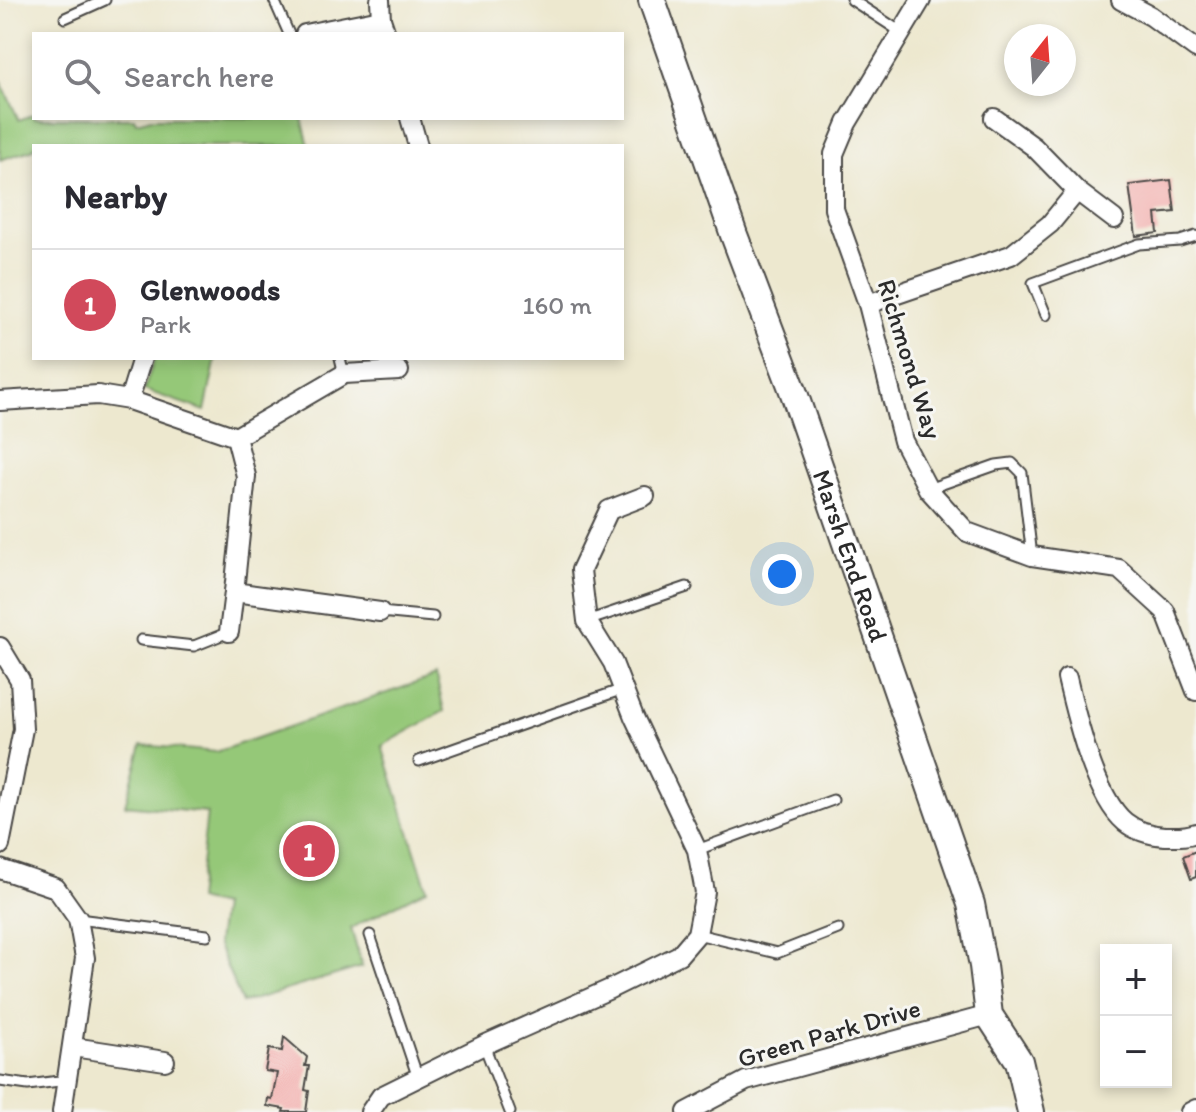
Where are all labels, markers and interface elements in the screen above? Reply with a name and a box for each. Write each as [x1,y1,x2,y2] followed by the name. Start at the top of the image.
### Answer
[1004,24,1076,96] north arrow
[32,32,624,120] search box
[60,54,104,98] icon: search
[124,58,274,95] text: Search here
[64,176,167,217] text: Nearby
[140,271,280,308] text: Glenwoods
[871,275,949,443] street label: Richmond Way
[84,289,96,321] text: 1
[522,289,592,321] text: 160 m
[140,308,191,340] text: Park
[806,465,895,646] street label: Marsh End Road
[762,554,802,594] your location
[283,821,335,881] pin: 1
[1100,944,1172,1088] map controls
[1100,944,1172,1016] button: +
[734,992,924,1074] street label: Green Park Drive
[1100,1016,1172,1088] button: −

